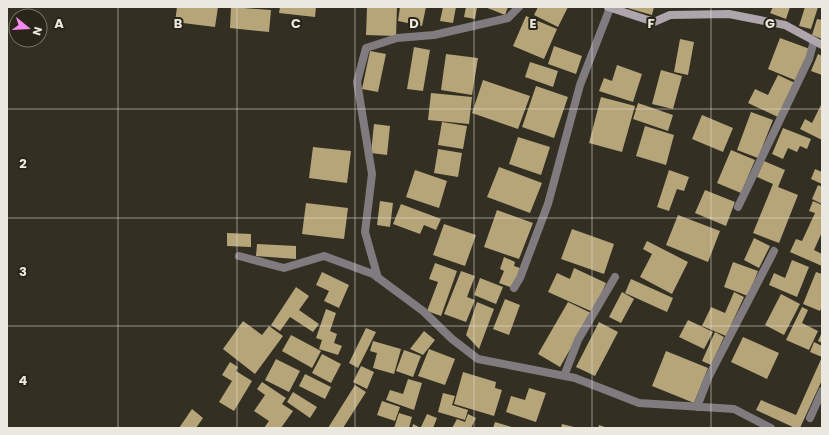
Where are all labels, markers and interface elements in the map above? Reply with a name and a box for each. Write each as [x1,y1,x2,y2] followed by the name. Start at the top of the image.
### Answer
[8,8,48,48] north arrow
[54,14,64,33] text: A
[174,14,183,33] text: B
[291,14,301,33] text: C
[409,14,419,33] text: D
[529,14,537,33] text: E
[647,14,655,33] text: F
[765,14,775,33] text: G
[29,25,46,38] text: N
[19,154,27,173] text: 2
[19,262,27,281] text: 3
[19,371,28,390] text: 4

